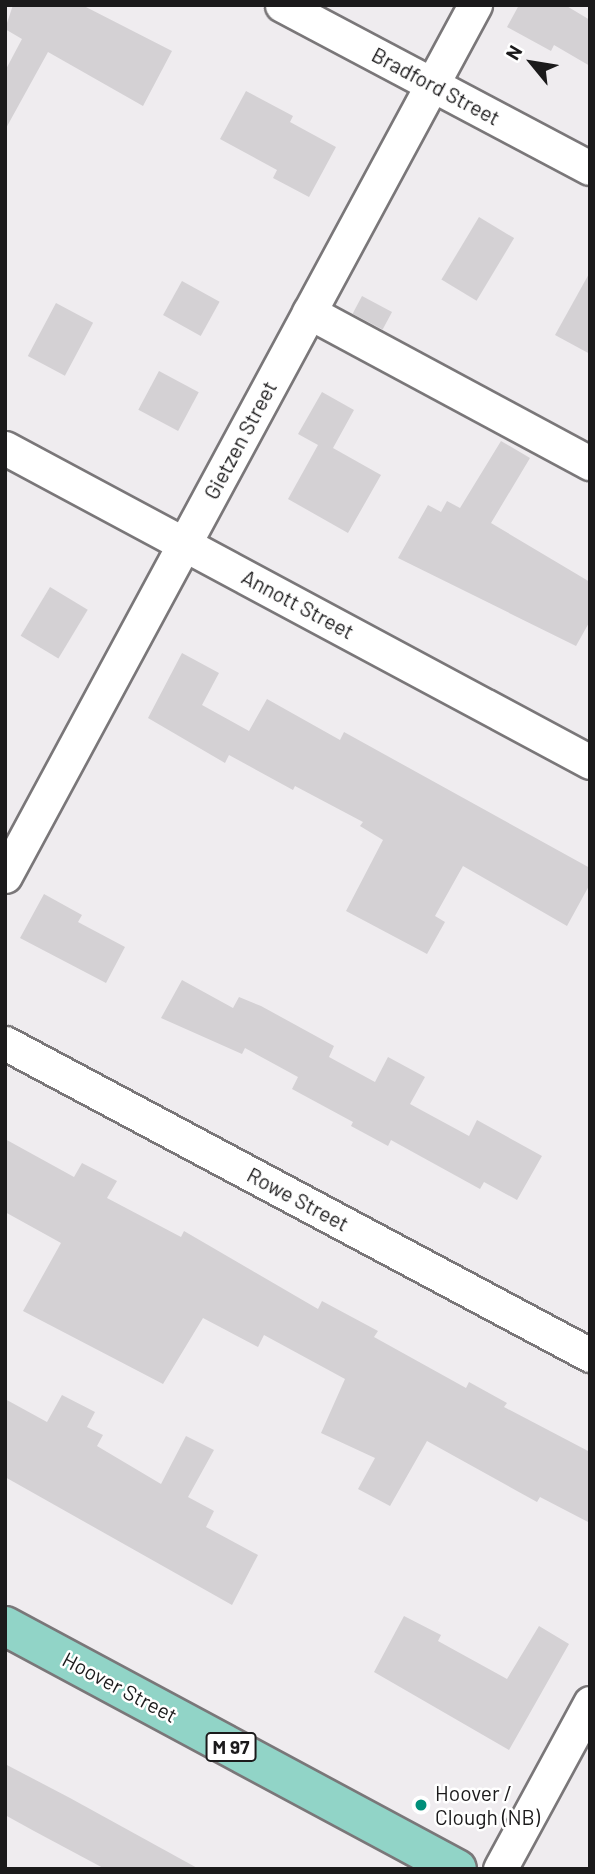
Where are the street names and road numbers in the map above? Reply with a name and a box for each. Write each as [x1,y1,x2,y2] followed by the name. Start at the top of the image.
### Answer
[368,42,504,130] street label: Bradford Street
[198,377,282,503] street label: Gietzen Street
[238,564,358,644] street label: Annott Street
[243,1162,353,1236] street label: Rowe Street
[58,1646,182,1728] street label: Hoover Street
[205,1732,257,1763] road number: M 97

